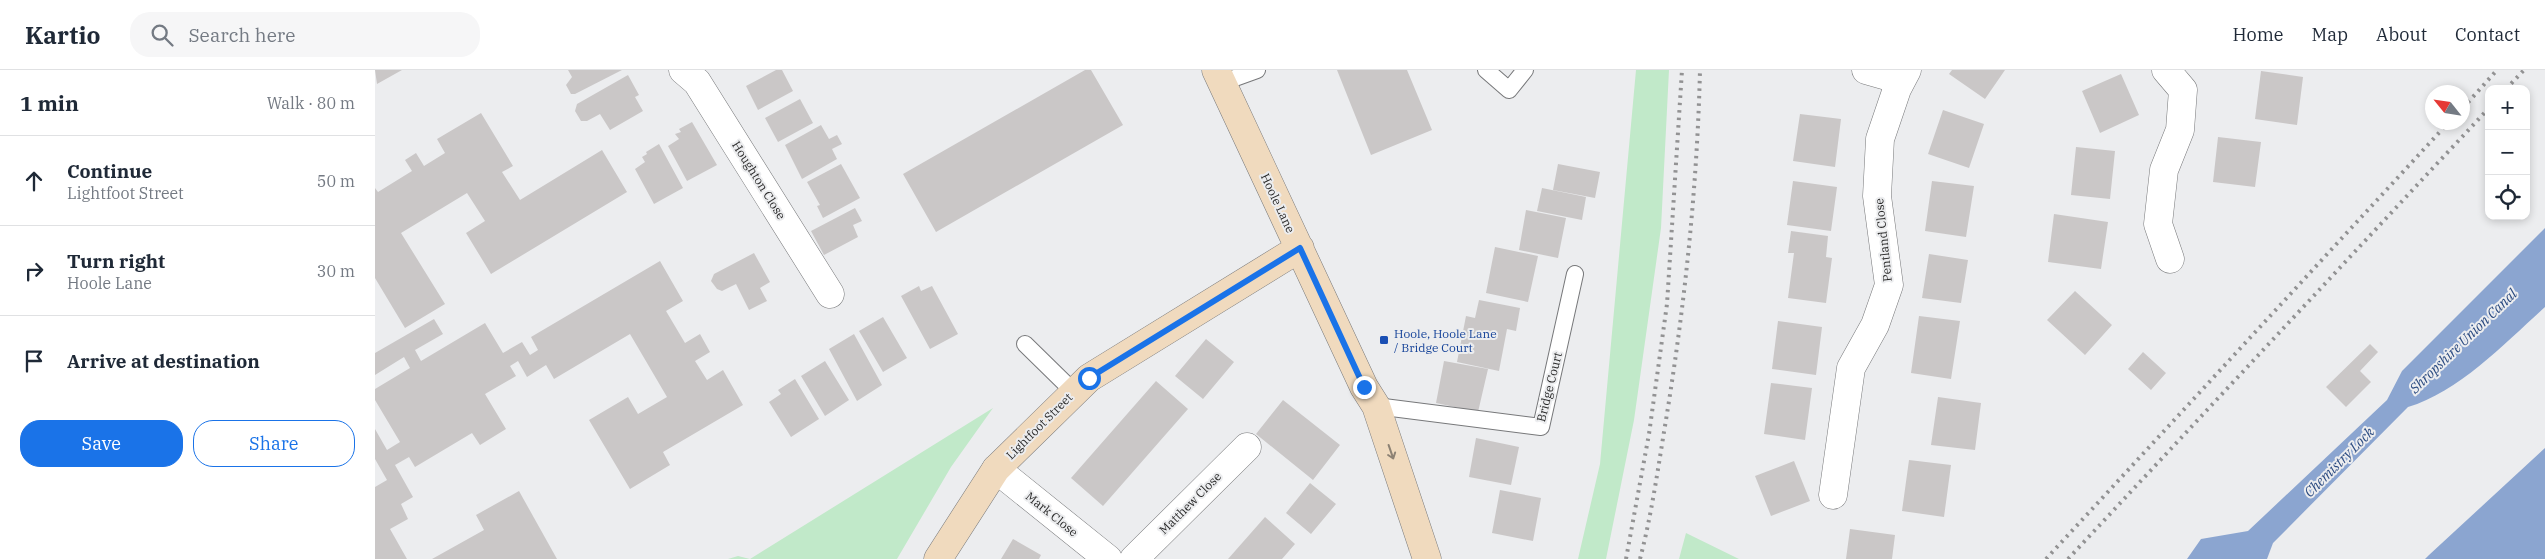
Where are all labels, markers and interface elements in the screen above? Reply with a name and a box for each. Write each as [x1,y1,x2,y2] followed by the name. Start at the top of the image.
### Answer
[130,12,480,57] search box
[25,19,100,51] text: Kartio
[148,21,176,49] icon: search
[188,23,295,47] text: Search here
[2232,23,2284,46] text: Home
[2312,23,2348,46] text: Map
[2376,23,2427,46] text: About
[2455,23,2520,46] text: Contact
[2425,85,2470,130] north arrow
[2485,85,2530,220] map controls
[2485,85,2530,130] button: +
[20,89,79,117] text: 1 min
[267,93,355,113] text: Walk · 80 m
[2485,130,2530,175] button: −
[729,138,789,222] street label: Houghton Close
[67,159,152,183] text: Continue
[20,167,48,195] icon: ahead
[317,171,355,191] text: 50 m
[1258,171,1298,235] street label: Hoole Lane
[2485,175,2530,220] button: locate
[67,183,184,203] text: Lightfoot Street
[1871,197,1895,283] street label: Pentland Close
[67,249,165,273] text: Turn right
[20,257,48,285] icon: right
[317,261,355,281] text: 30 m
[67,273,152,293] text: Hoole Lane
[2405,284,2521,398] water label: Shropshire Union Canal
[1394,326,1497,355] place label: Hoole, Hoole Lane / Bridge Court
[1378,334,1390,346] marker: Hoole, Hoole Lane / Bridge Court
[20,347,48,375] icon: arrive
[67,349,260,373] text: Arrive at destination
[1533,350,1565,424] street label: Bridge Court
[1078,367,1101,390] route start
[1353,376,1376,399] route end
[1003,390,1075,462] street label: Lightfoot Street
[20,420,183,467] button: Save
[193,420,355,467] button: Share
[2300,423,2378,501] water label: Chemistry Lock
[1387,444,1396,460] one-way arrow
[1156,469,1224,537] street label: Matthew Close
[1023,488,1081,540] street label: Mark Close

